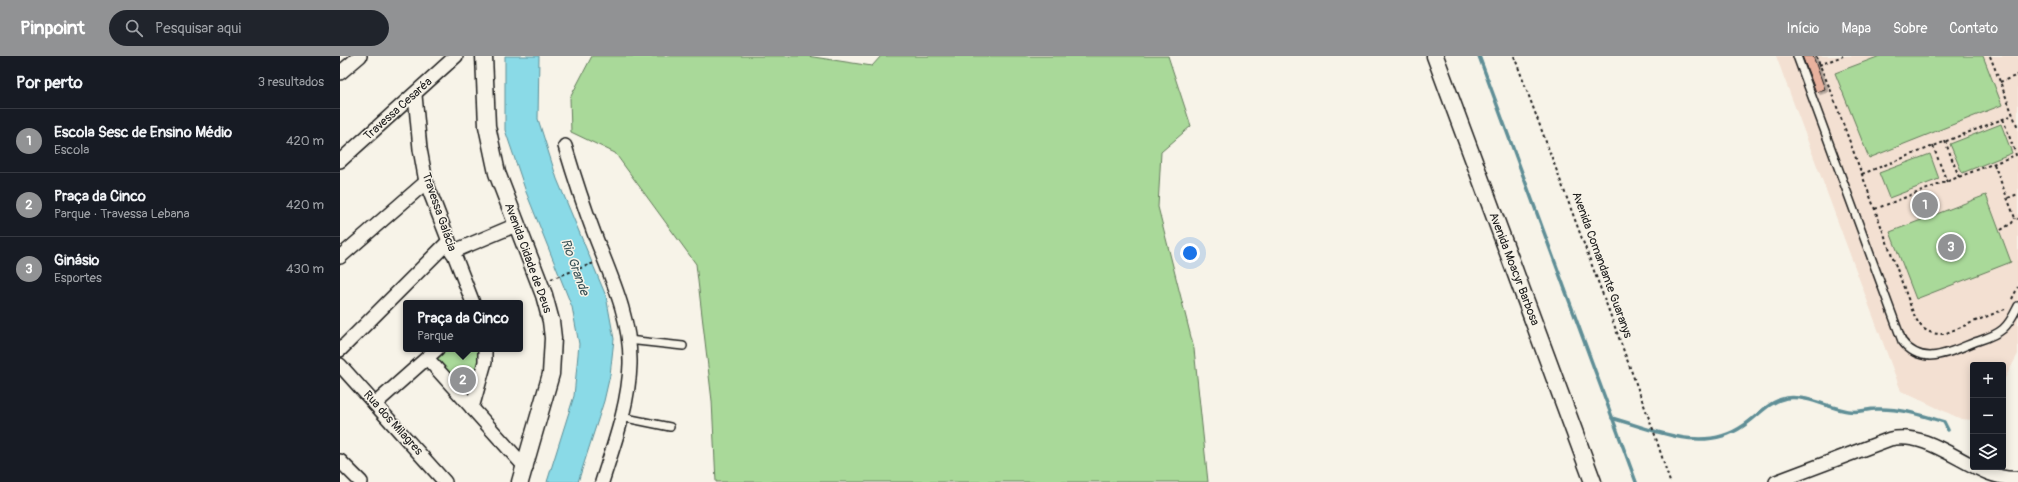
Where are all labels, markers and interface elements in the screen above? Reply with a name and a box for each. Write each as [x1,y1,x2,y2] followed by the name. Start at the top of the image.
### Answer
[109,10,389,46] search box
[20,16,85,40] text: Pinpoint
[123,17,145,39] icon: search
[155,19,241,38] text: Pesquisar aqui
[1786,20,1819,37] text: Início
[1841,20,1871,37] text: Mapa
[1893,20,1927,37] text: Sobre
[1949,20,1998,37] text: Contato
[16,72,83,93] text: Por perto
[258,74,324,90] text: 3 resultados
[361,74,436,144] street label: Travessa Cesaréa
[54,123,232,142] text: Escola Sesc de Ensino Médio
[26,133,32,149] text: 1
[286,133,324,149] text: 420 m
[54,142,89,158] text: Escola
[419,171,460,254] street label: Travessa Galácia
[54,187,146,206] text: Praça da Cinco
[1569,190,1636,341] street label: Avenida Comandante Guaranys
[1912,190,1938,220] pin: 1
[25,197,33,213] text: 2
[286,197,324,213] text: 420 m
[501,201,555,316] street label: Avenida Cidade de Deus
[54,206,190,222] text: Parque · Travessa Lebana
[1486,210,1543,328] street label: Avenida Moacyr Barbosa
[1938,232,1964,262] pin: 3
[557,237,593,299] water label: Rio Grande
[1180,243,1200,263] your location
[54,251,99,270] text: Ginásio
[25,261,33,277] text: 3
[286,261,324,277] text: 430 m
[54,270,102,286] text: Esportes
[403,300,523,352] popup
[417,309,509,328] text: Praça da Cinco
[417,328,453,344] text: Parque
[1970,362,2006,470] map controls
[1970,362,2006,398] button: +
[450,365,476,395] pin: 2
[360,388,426,459] street label: Rua dos Milagres
[1970,398,2006,434] button: −
[1970,434,2006,470] button: layers

